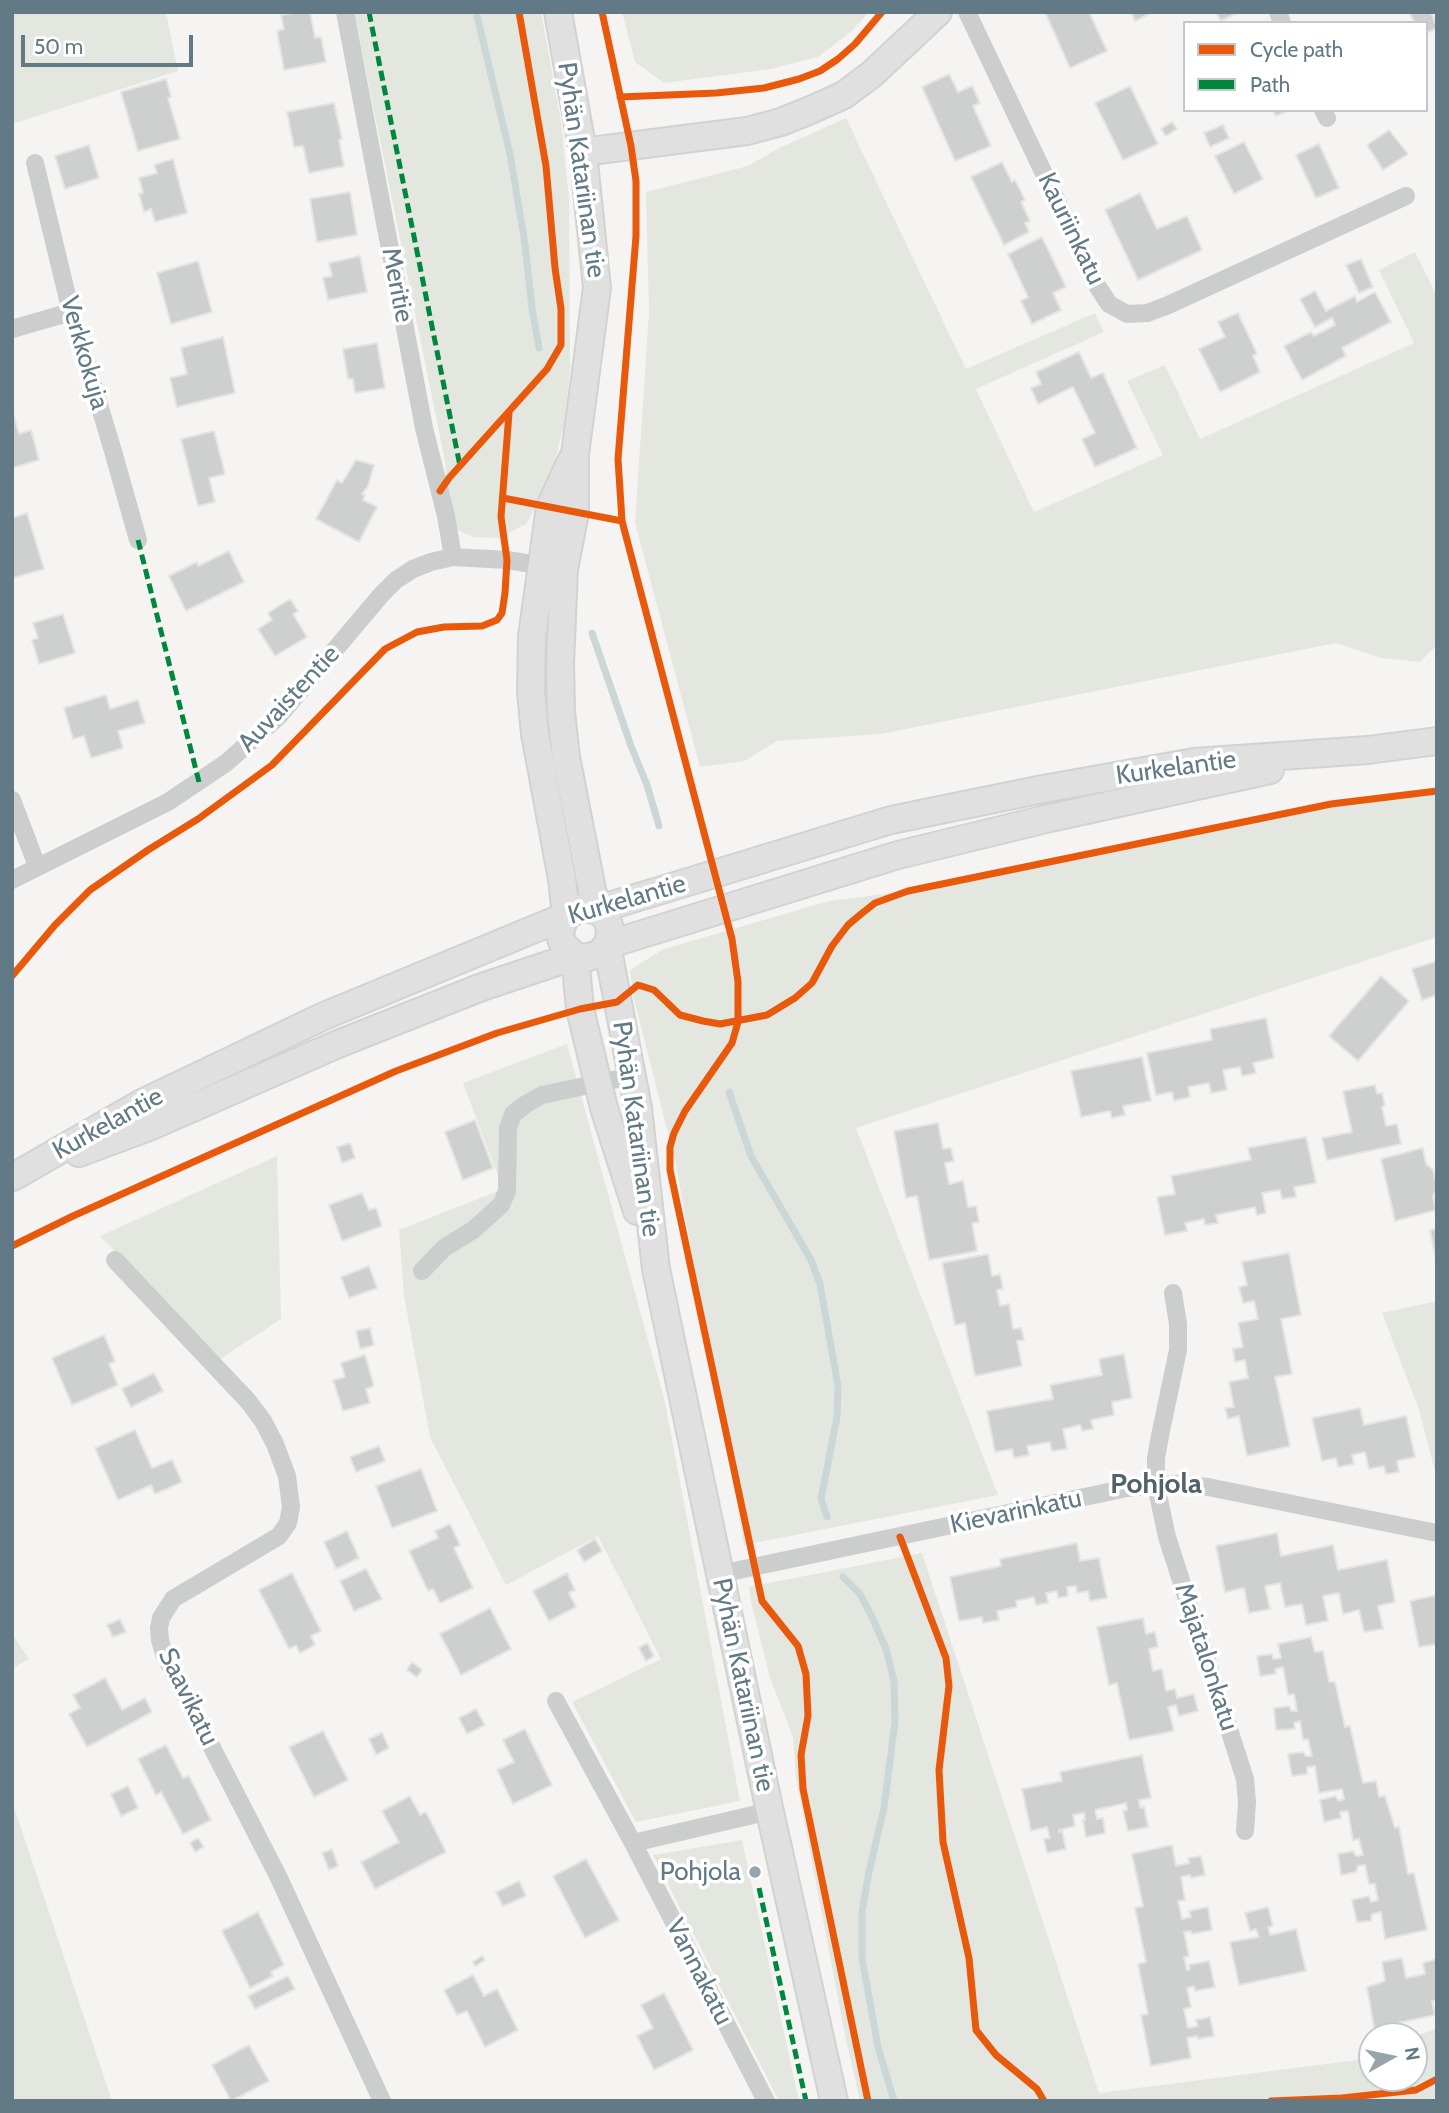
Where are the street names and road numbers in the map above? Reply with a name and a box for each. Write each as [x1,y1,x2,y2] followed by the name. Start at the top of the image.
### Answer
[550,60,612,280] street label: Pyhän Katariinan tie
[1031,168,1111,290] street label: Kauriinkatu
[374,245,420,325] street label: Meritie
[53,293,115,413] street label: Verkkokuja
[232,639,346,759] street label: Auvaistentie
[1114,744,1238,792] street label: Kurkelantie
[565,868,689,932] street label: Kurkelantie
[605,1019,667,1239] street label: Pyhän Katariinan tie
[48,1081,168,1167] street label: Kurkelantie
[947,1483,1085,1541] street label: Kievarinkatu
[705,1575,781,1795] street label: Pyhän Katariinan tie
[1167,1579,1245,1735] street label: Majatalonkatu
[151,1643,225,1751] street label: Saavikatu
[659,1914,739,2030] street label: Vannakatu

